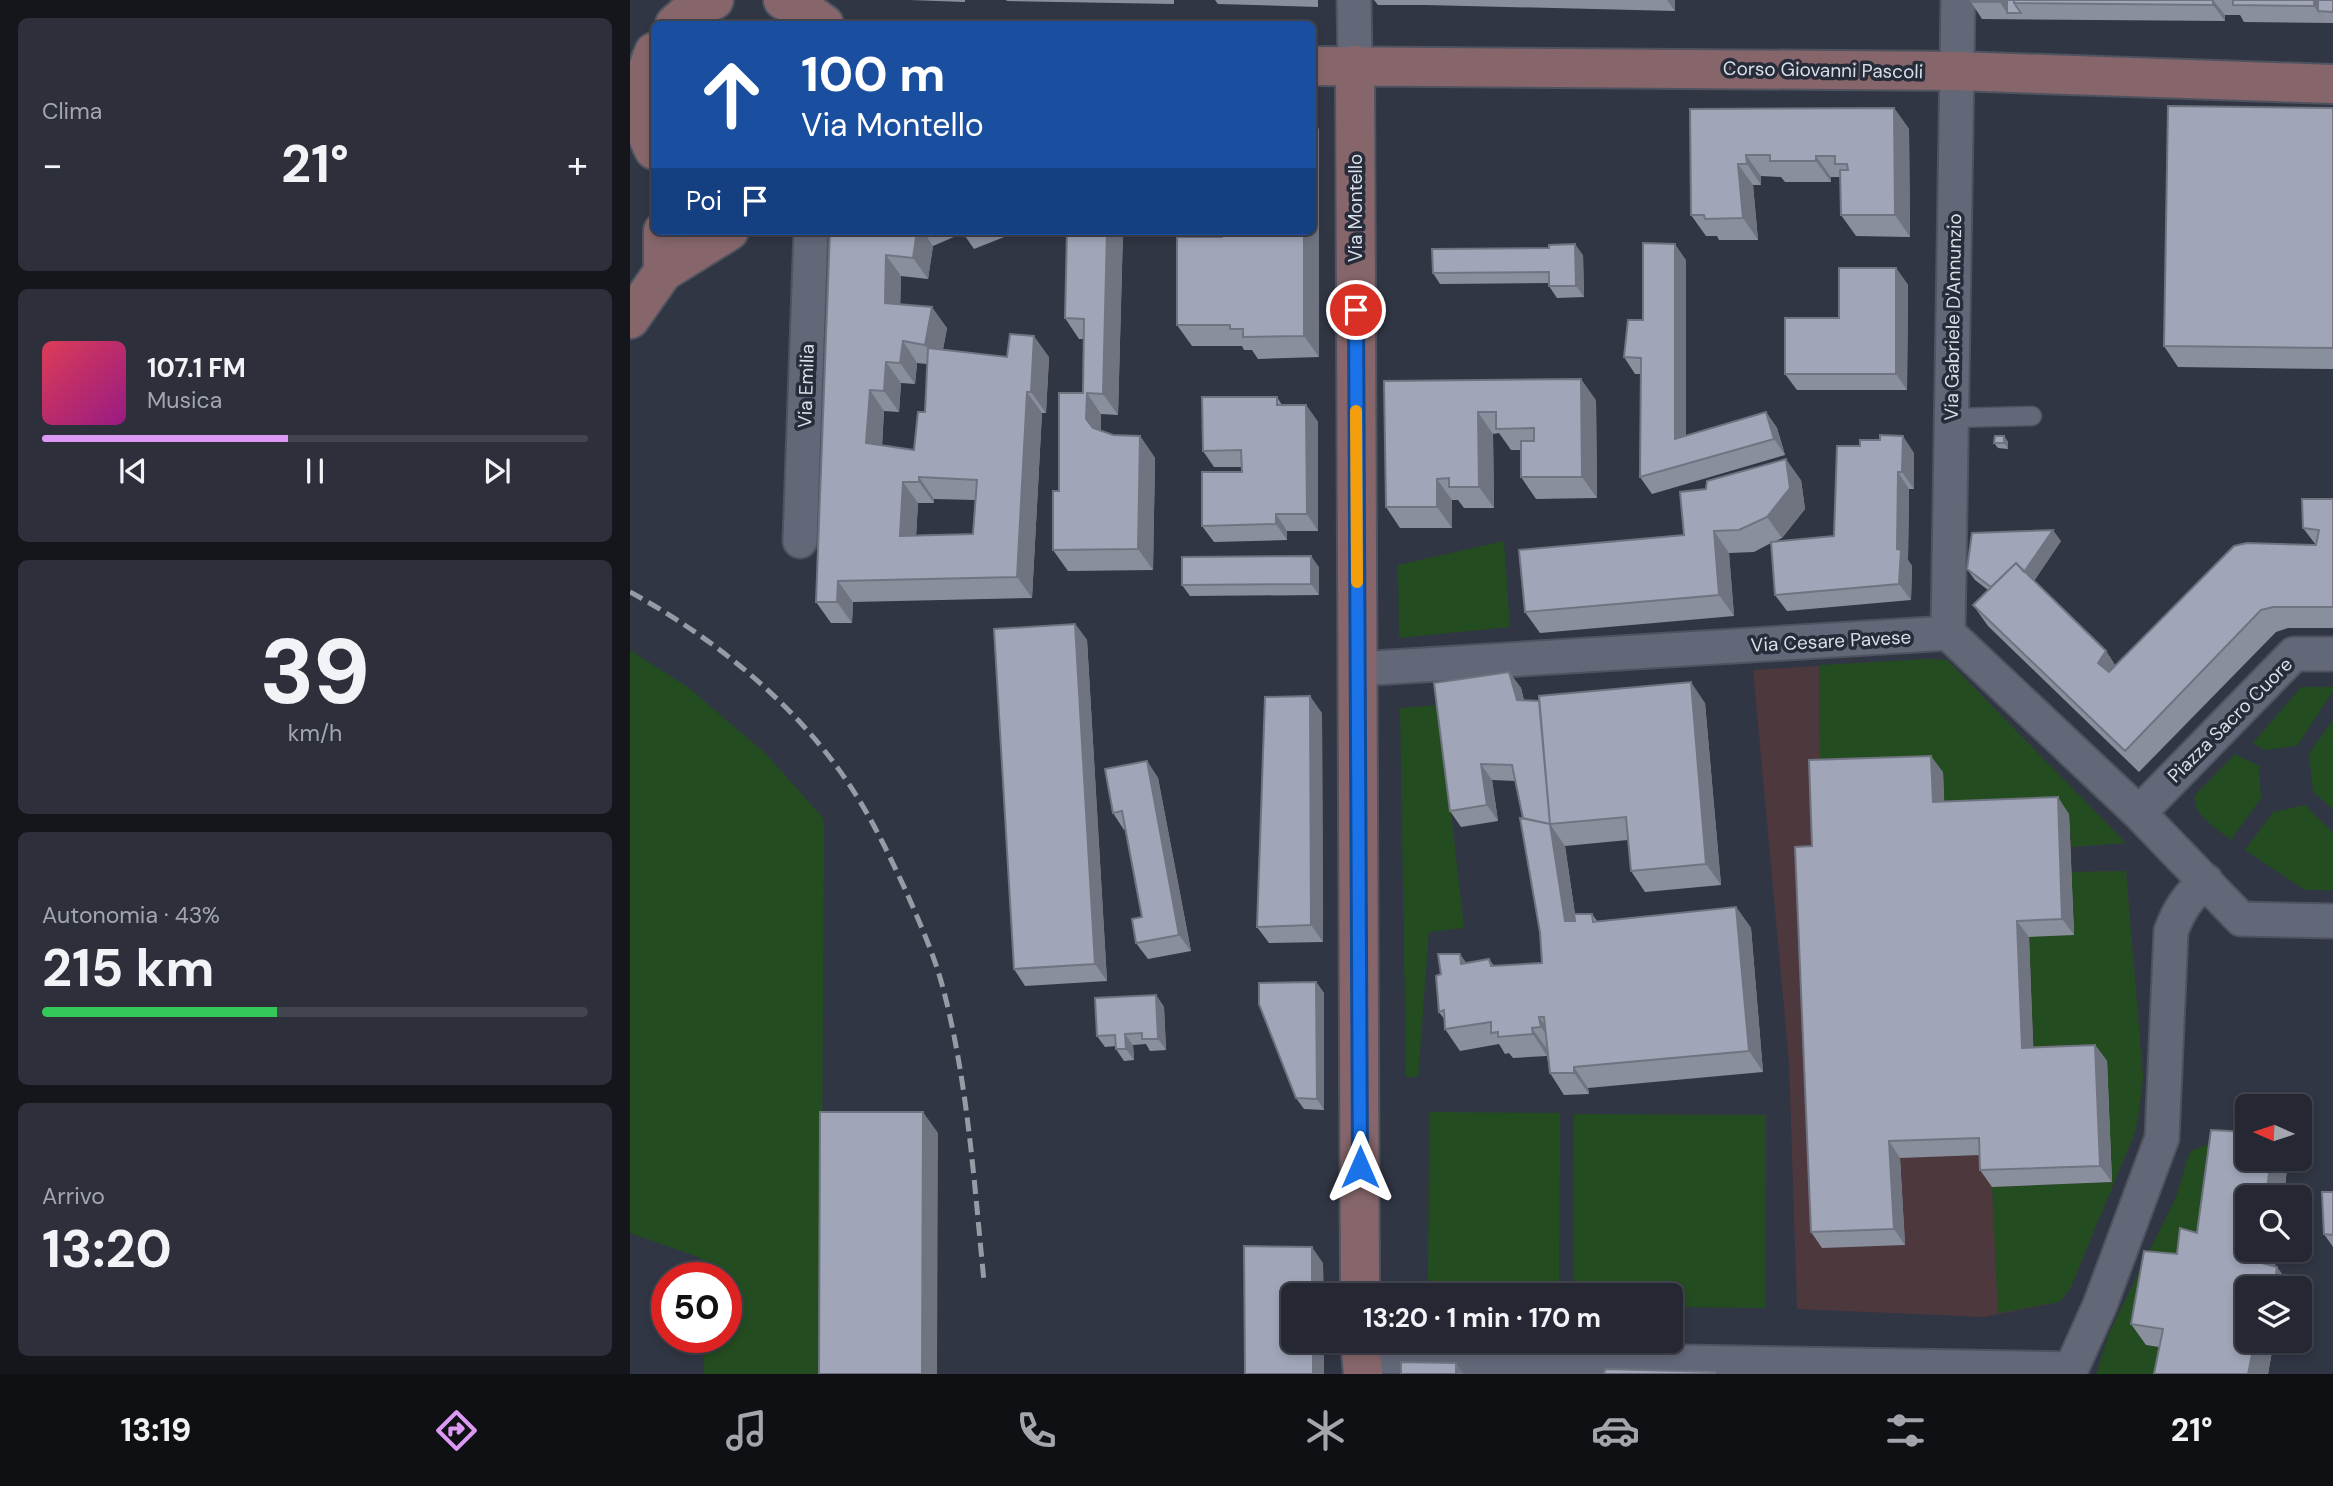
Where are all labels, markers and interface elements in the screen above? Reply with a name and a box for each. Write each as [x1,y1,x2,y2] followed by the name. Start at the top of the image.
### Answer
[801,42,945,106] text: 100 m
[686,49,777,140] icon: ahead
[1723,56,1923,84] street label: Corso Giovanni Pascoli
[42,96,102,126] text: Clima
[801,104,984,146] text: Via Montello
[281,130,349,198] text: 21°
[42,140,63,190] text: −
[567,140,588,190] text: +
[1343,154,1368,262] street label: Via Montello
[736,182,774,220] icon: arrive
[686,184,722,218] text: Poi
[1939,213,1967,421] street label: Via Gabriele D'Annunzio
[1326,280,1386,340] pin
[1337,291,1375,329] icon: arrive
[792,344,820,428] street label: Via Emilia
[147,351,246,385] text: 107.1 FM
[147,385,222,415] text: Musica
[114,452,152,490] icon: previous
[296,452,334,490] icon: pause
[478,452,516,490] icon: next
[260,613,370,731] text: 39
[1750,624,1912,658] street label: Via Cesare Pavese
[2162,652,2298,788] street label: Piazza Sacro Cuore
[288,718,342,748] text: km/h
[42,900,220,930] text: Autonomia · 43%
[42,934,214,1002] text: 215 km
[2235,1094,2312,1171] north arrow
[2235,1094,2312,1353] map controls
[1323,1130,1397,1204] position arrow
[42,1181,105,1211] text: Arrivo
[2235,1185,2312,1262] button: search
[42,1215,172,1283] text: 13:20
[651,1262,742,1353] speed limit sign: 50
[2235,1276,2312,1353] button: layers
[1363,1301,1601,1335] text: 13:20 · 1 min · 170 m
[432,1406,481,1455] icon: directions
[722,1406,771,1455] icon: music
[1012,1406,1061,1455] icon: phone
[1301,1406,1350,1455] icon: climate
[1591,1406,1640,1455] icon: car
[1881,1406,1930,1455] icon: filters
[120,1409,191,1451] text: 13:19
[2171,1409,2213,1451] text: 21°

